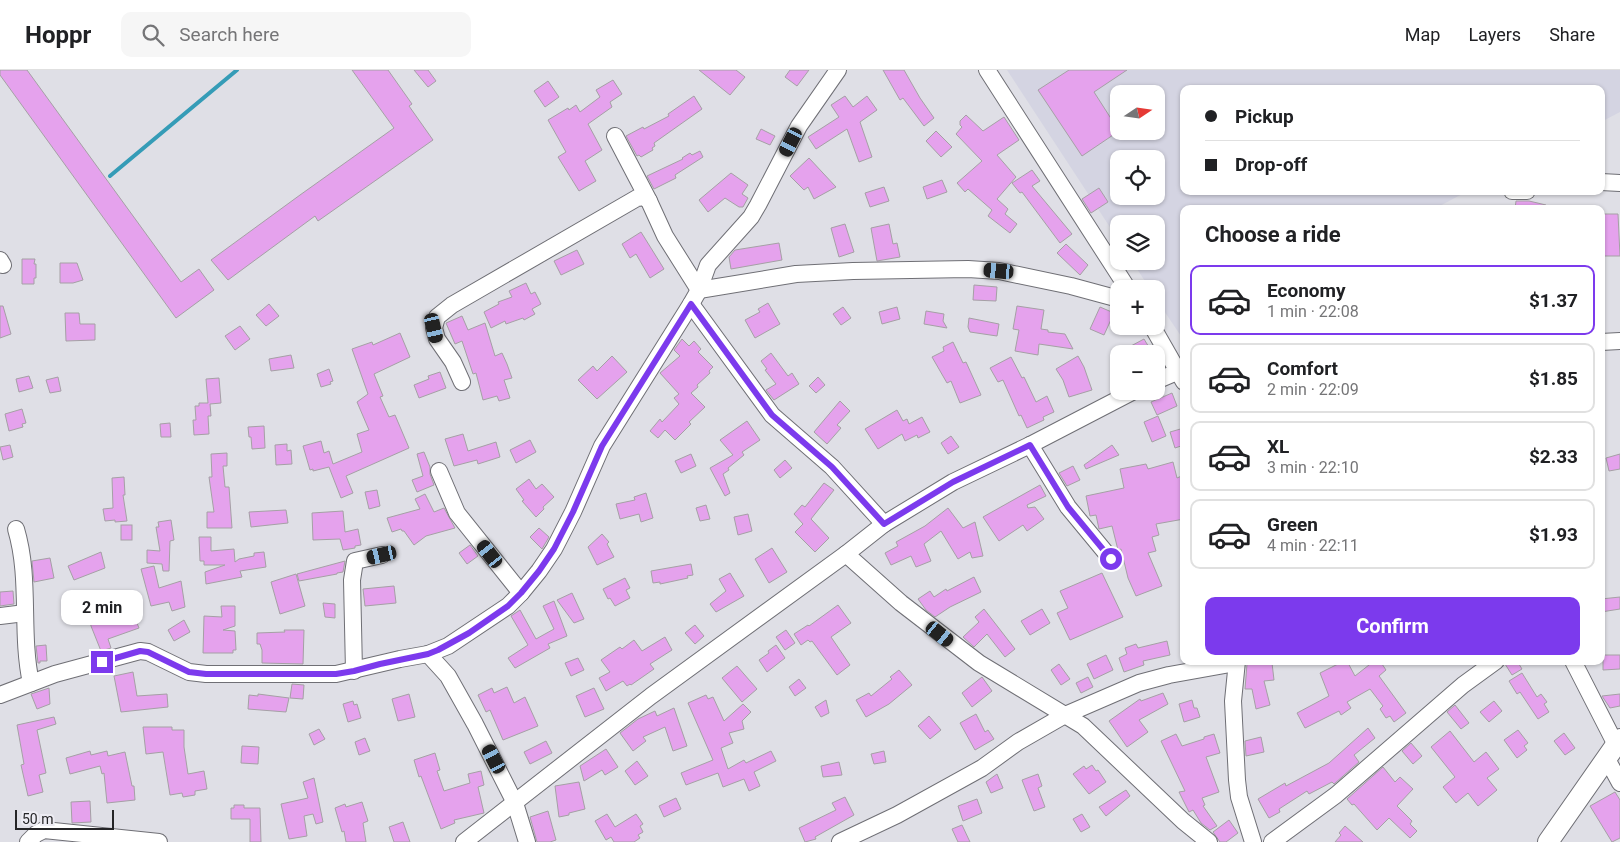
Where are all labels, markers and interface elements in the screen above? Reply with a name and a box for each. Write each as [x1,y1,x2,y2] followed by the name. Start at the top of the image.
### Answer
[121,12,471,57] search box
[25,21,91,49] text: Hoppr
[139,21,167,49] icon: search
[179,23,279,46] text: Search here
[1405,24,1440,45] text: Map
[1468,24,1521,45] text: Layers
[1549,24,1595,45] text: Share
[1110,85,1165,140] north arrow
[1110,85,1165,400] map controls
[1235,105,1294,128] text: Pickup
[777,125,804,159] car
[1110,150,1165,205] button: locate
[1235,153,1307,176] text: Drop-off
[1110,215,1165,270] button: layers
[1205,222,1341,247] text: Choose a ride
[983,262,1014,280] car
[1207,278,1252,323] icon: car
[1267,279,1346,302] text: Economy
[1110,280,1165,335] button: +
[1529,289,1578,312] text: $1.37
[1267,302,1359,321] text: 1 min · 22:08
[423,312,444,344] car
[1110,345,1165,400] button: −
[1207,356,1252,401] icon: car
[1267,357,1338,380] text: Comfort
[1529,367,1578,390] text: $1.85
[1267,380,1359,399] text: 2 min · 22:09
[1207,434,1252,479] icon: car
[1267,435,1289,458] text: XL
[1529,445,1578,468] text: $2.33
[1267,458,1359,477] text: 3 min · 22:10
[1207,512,1252,557] icon: car
[1267,513,1318,536] text: Green
[1529,523,1578,546] text: $1.93
[1267,536,1359,555] text: 4 min · 22:11
[474,538,505,570] car
[365,544,398,566] car
[1100,548,1122,570] route start
[61,590,143,624] callout: 2 min
[1205,597,1580,655] button: Confirm
[82,598,122,617] text: 2 min
[923,619,956,649] car
[91,651,113,673] route end
[480,742,507,776] car
[15,807,114,830] scale bar
[22,811,54,827] text: 50 m

